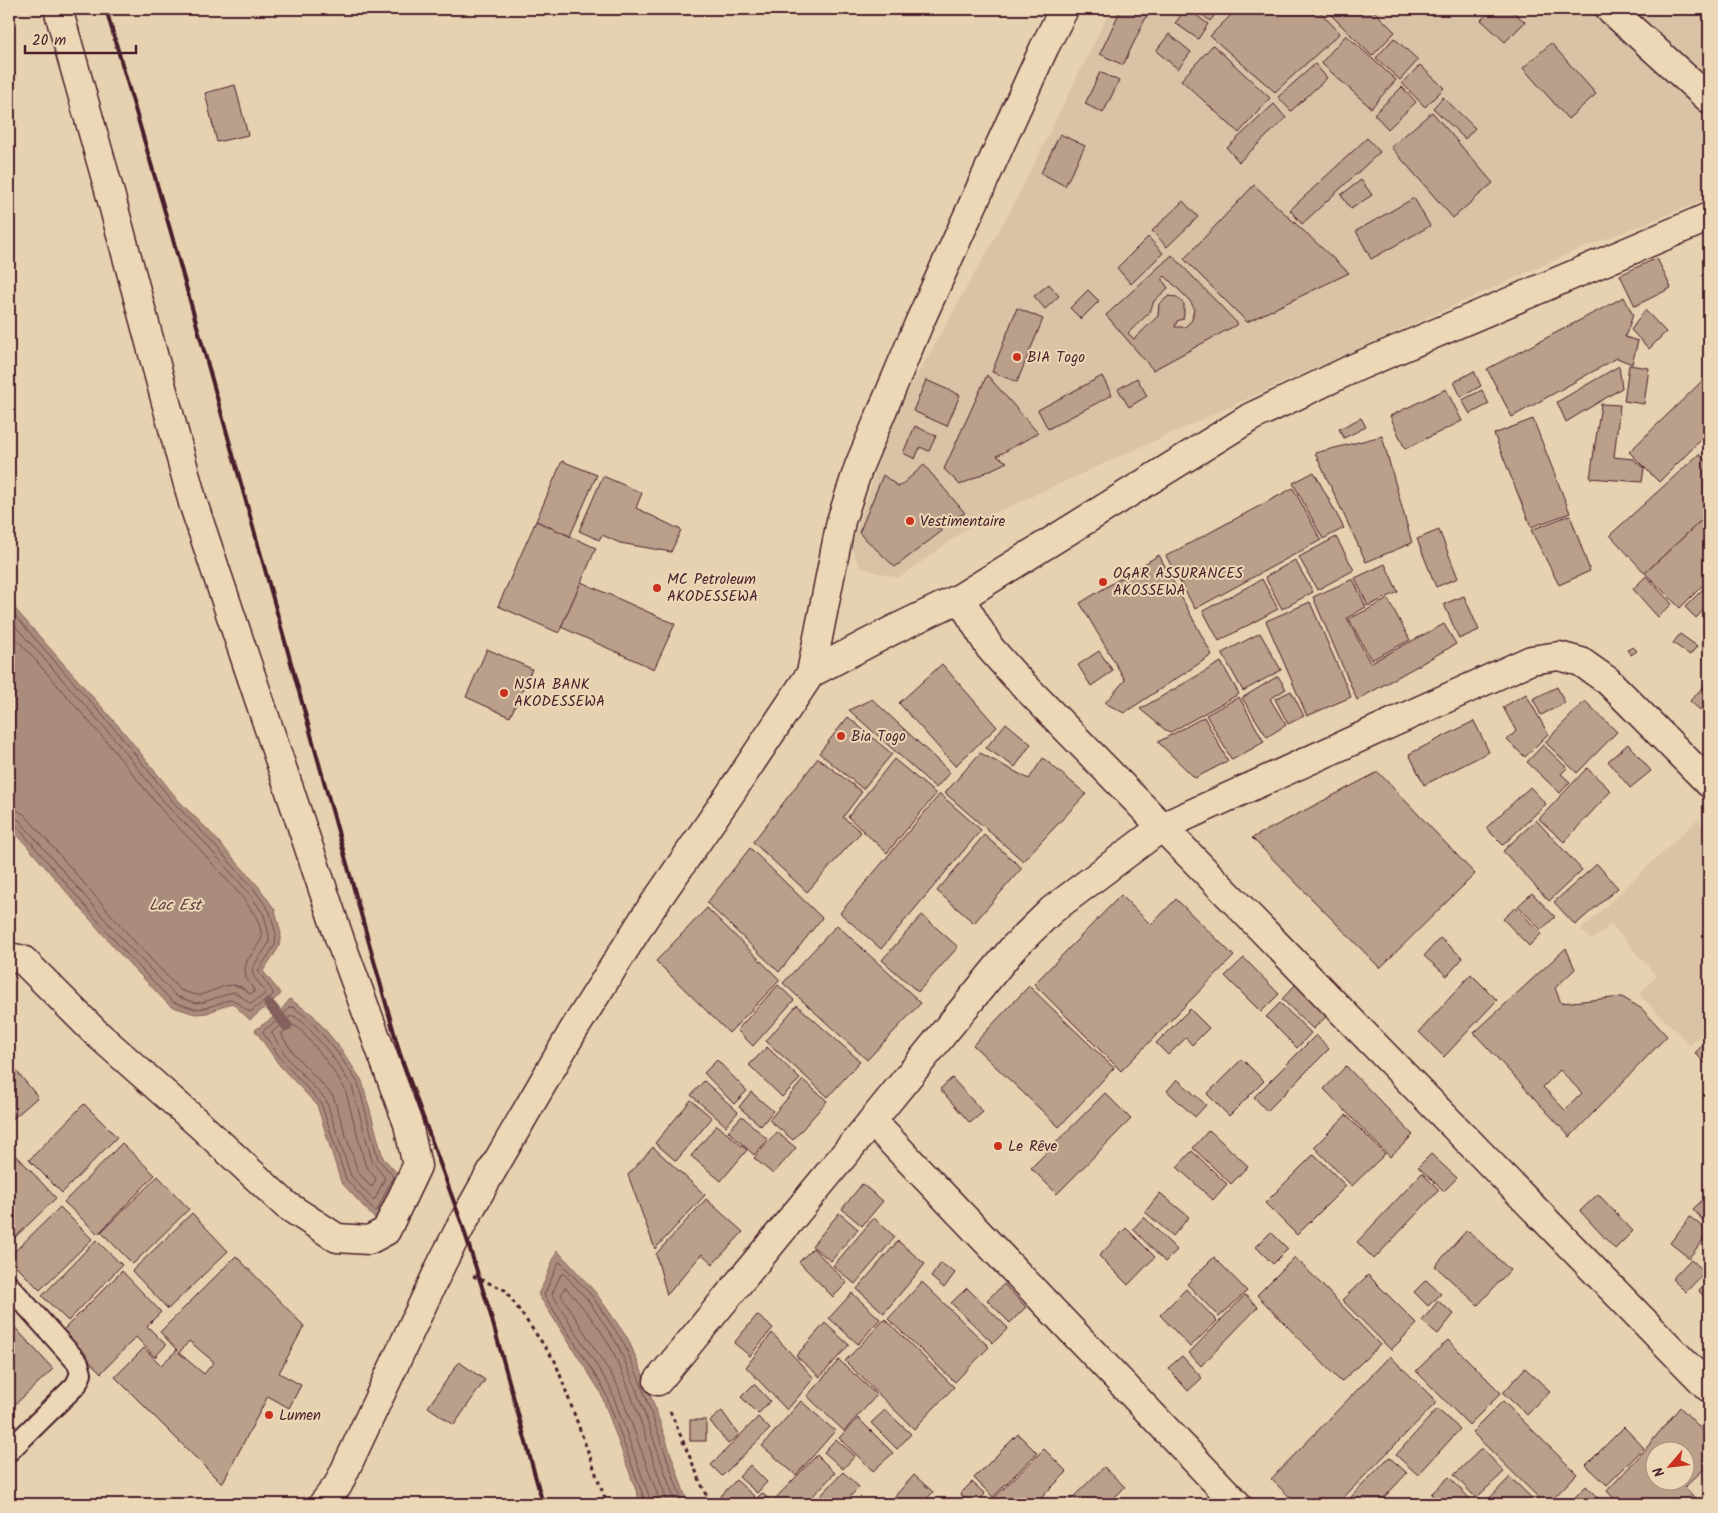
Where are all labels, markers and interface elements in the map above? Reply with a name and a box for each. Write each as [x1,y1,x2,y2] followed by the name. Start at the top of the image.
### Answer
[25,22,136,54] scale bar
[32,29,66,53] text: 20 m
[1027,346,1085,370] place label: BIA Togo
[1011,351,1023,363] marker: BIA Togo
[920,510,1006,534] place label: Vestimentaire
[904,515,916,527] marker: Vestimentaire
[1113,562,1243,603] place label: OGAR ASSURANCES AKOSSEWA
[667,568,758,609] place label: MC Petroleum AKODESSEWA
[1097,576,1109,588] marker: OGAR ASSURANCES AKOSSEWA
[651,582,663,594] marker: MC Petroleum AKODESSEWA
[514,673,605,714] place label: NSIA BANK AKODESSEWA
[498,687,510,699] marker: NSIA BANK AKODESSEWA
[851,725,906,749] place label: Bia Togo
[835,730,847,742] marker: Bia Togo
[149,893,204,918] water label: Lac Est
[1008,1135,1058,1159] place label: Le Rêve
[992,1140,1004,1152] marker: Le Rêve
[279,1404,321,1428] place label: Lumen
[263,1409,275,1421] marker: Lumen
[1646,1440,1696,1490] north arrow
[1648,1462,1671,1481] text: N

